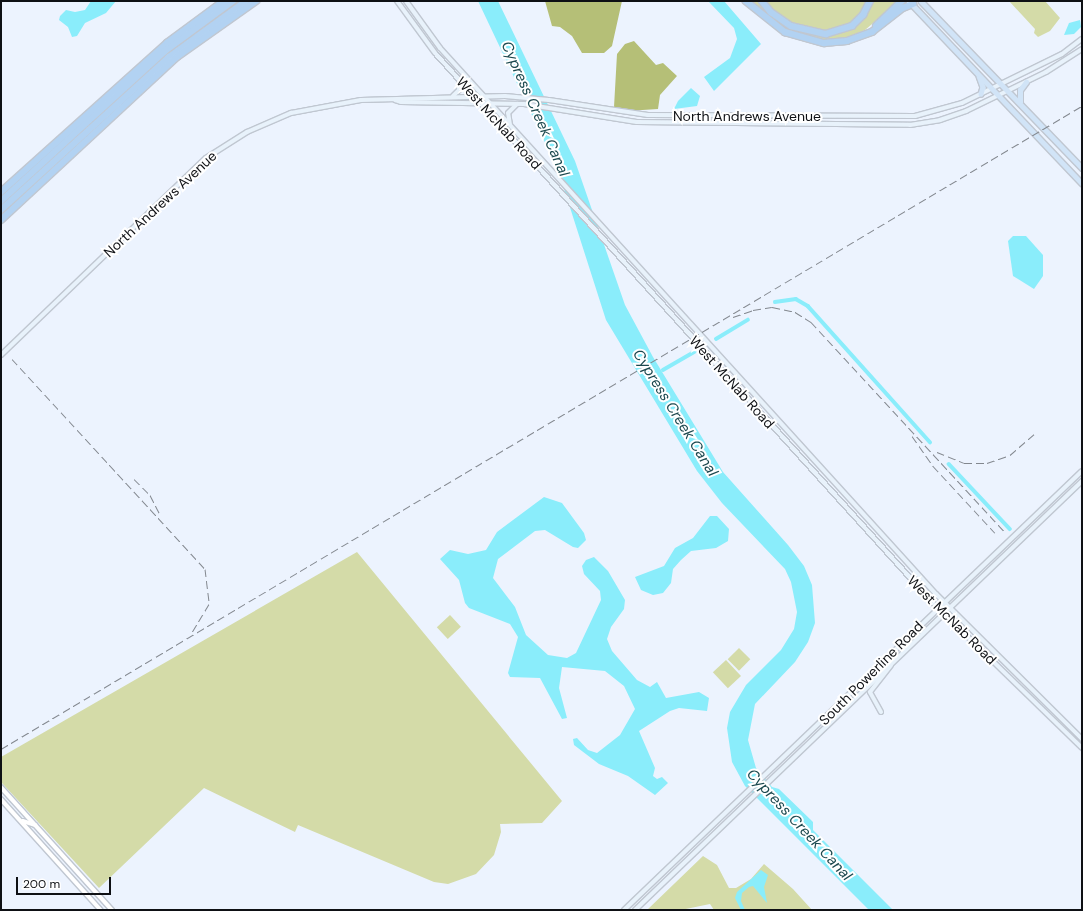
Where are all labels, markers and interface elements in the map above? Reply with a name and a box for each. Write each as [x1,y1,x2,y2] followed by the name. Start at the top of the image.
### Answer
[497,39,573,179] water label: Cypress Creek Canal
[453,73,545,173] street label: West McNab Road
[673,108,821,124] street label: North Andrews Avenue
[100,147,220,261] street label: North Andrews Avenue
[686,332,778,432] street label: West McNab Road
[629,346,721,480] water label: Cypress Creek Canal
[904,572,1000,668] street label: West McNab Road
[816,618,926,728] street label: South Powerline Road
[743,765,855,885] water label: Cypress Creek Canal
[18,869,113,895] scale bar
[23,876,60,892] text: 200 m

